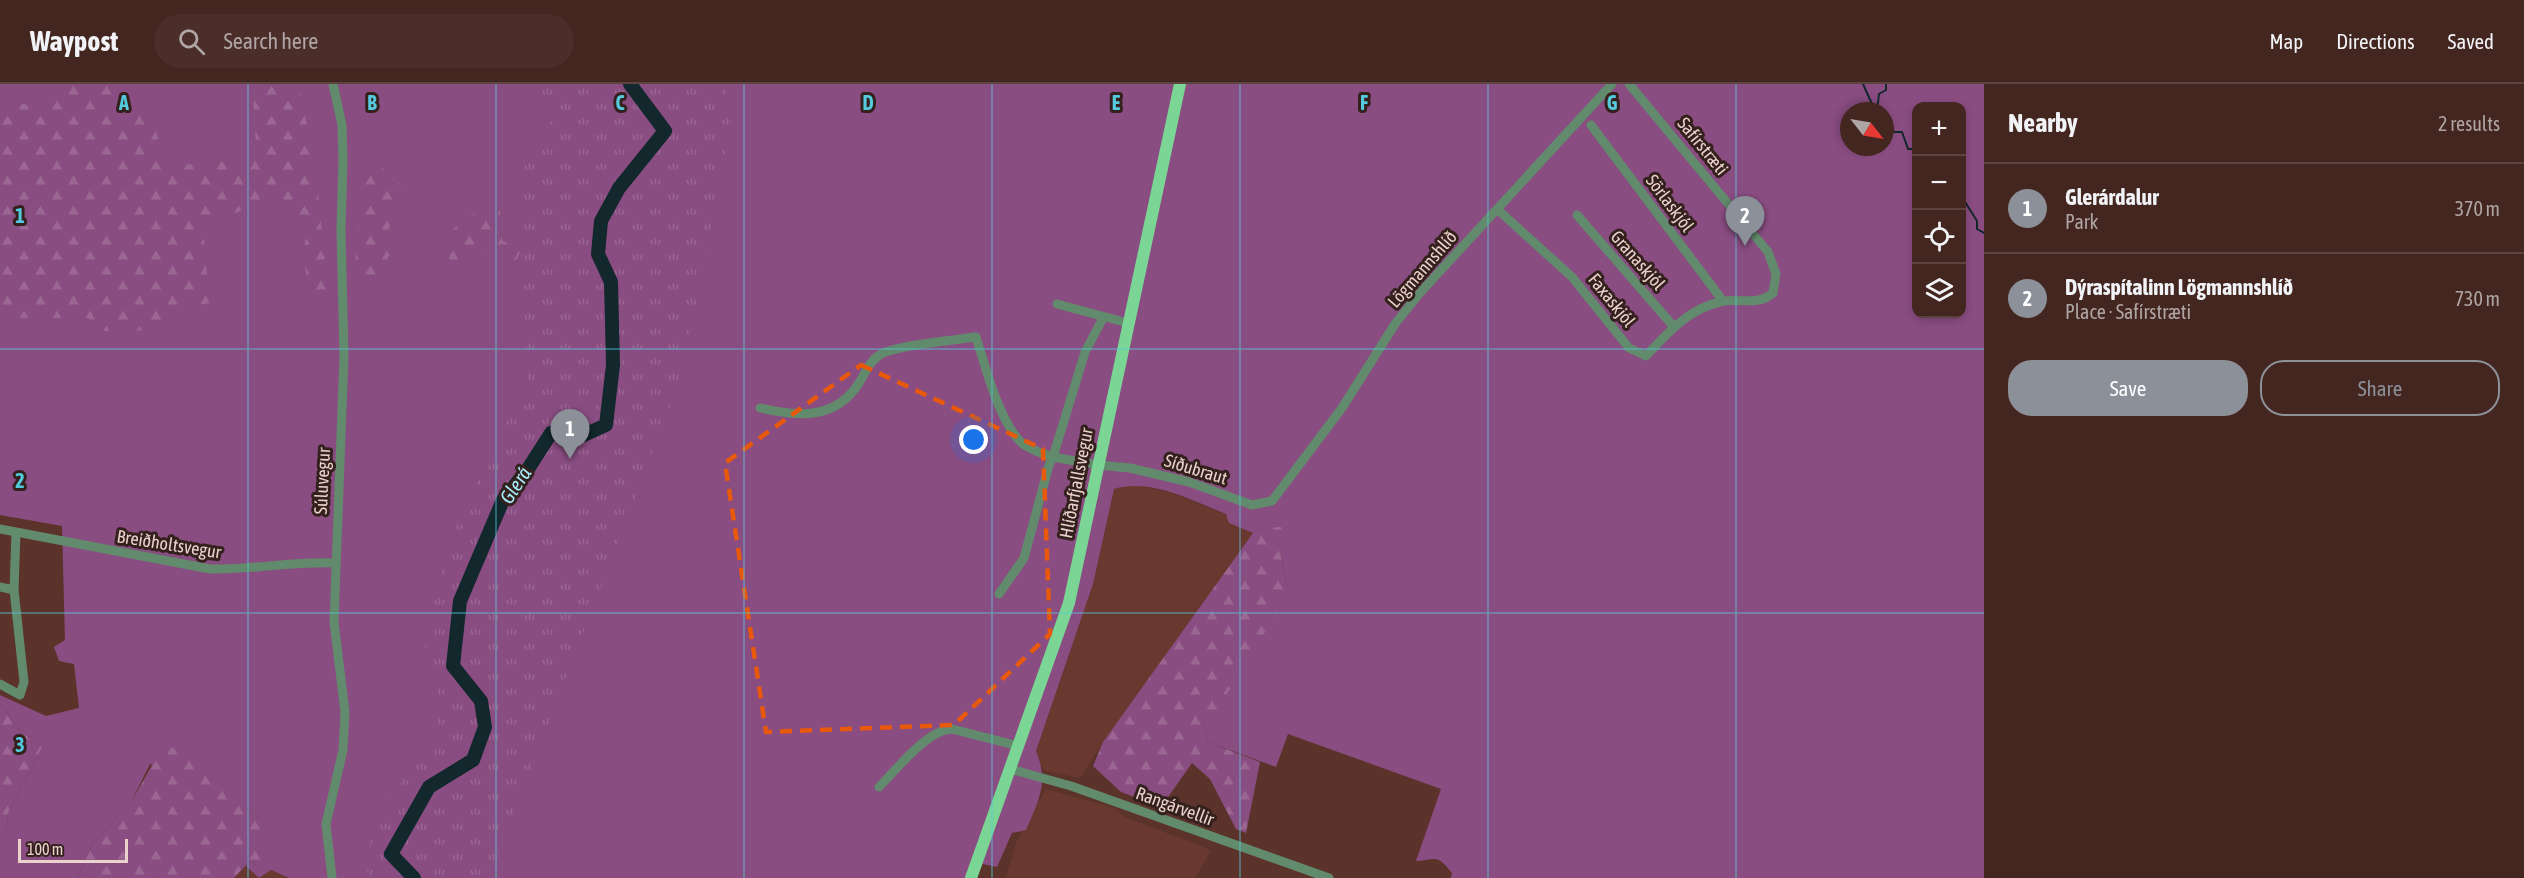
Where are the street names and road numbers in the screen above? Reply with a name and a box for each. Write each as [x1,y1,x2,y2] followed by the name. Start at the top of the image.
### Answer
[1673,113,1733,179] street label: Safírstræti
[1642,170,1698,236] street label: Sörlaskjól
[1383,226,1461,312] street label: Lögmannshlíð
[1607,226,1670,294] street label: Granaskjól
[1584,269,1640,331] street label: Faxaskjól
[1055,425,1097,540] street label: Hlíðarfjallsvegur
[310,446,334,515] street label: Súluvegur
[1162,450,1230,488] street label: Síðubraut
[115,525,223,563] street label: Breiðholtsvegur
[1133,782,1218,830] street label: Rangárvellir

